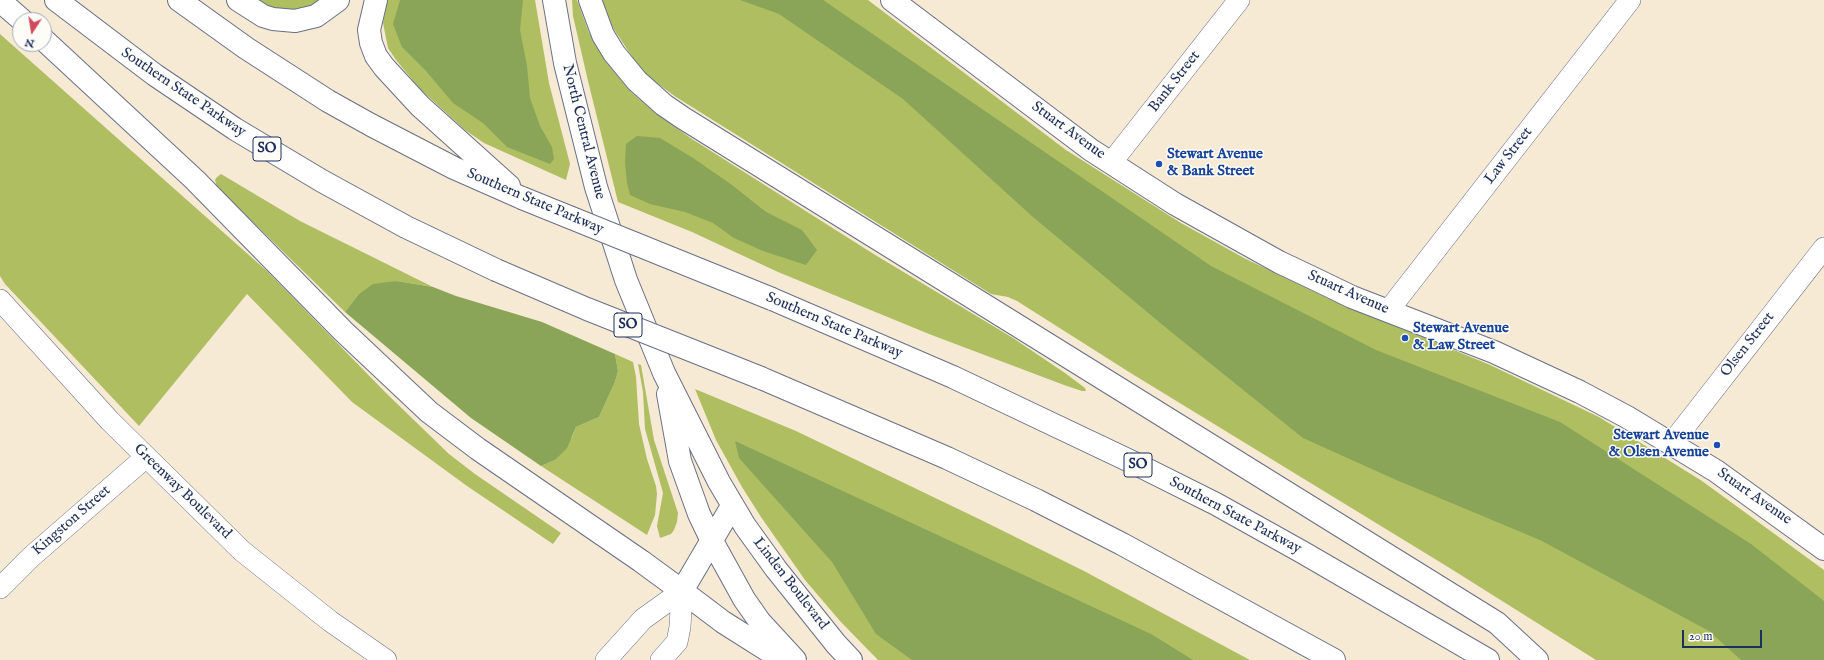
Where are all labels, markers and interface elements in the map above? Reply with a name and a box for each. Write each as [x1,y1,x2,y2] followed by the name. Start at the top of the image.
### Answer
[12,12,52,52] north arrow
[24,35,36,51] text: N
[117,44,249,142] street label: Southern State Parkway
[1145,48,1205,116] street label: Bank Street
[558,63,608,201] street label: North Central Avenue
[1028,98,1108,164] street label: Stuart Avenue
[1481,124,1537,188] street label: Law Street
[253,137,281,161] road number: SO
[1167,146,1263,181] place label: Stewart Avenue & Bank Street
[1154,159,1164,169] marker: Stewart Avenue & Bank Street
[464,165,606,239] street label: Southern State Parkway
[1305,267,1391,319] street label: Stuart Avenue
[763,289,905,363] street label: Southern State Parkway
[1717,309,1779,381] street label: Olsen Street
[614,313,642,337] road number: SO
[1413,320,1509,355] place label: Stewart Avenue & Law Street
[1400,333,1410,343] marker: Stewart Avenue & Law Street
[1609,427,1709,462] place label: Stewart Avenue & Olsen Avenue
[1712,440,1722,450] marker: Stewart Avenue & Olsen Avenue
[129,441,235,543] street label: Greenway Boulevard
[1124,453,1152,477] road number: SO
[1713,465,1795,529] street label: Stuart Avenue
[1166,474,1304,558] street label: Southern State Parkway
[29,482,115,560] street label: Kingston Street
[748,534,832,634] street label: Linden Boulevard
[1684,622,1764,648] scale bar
[1689,629,1712,644] text: 20 m

